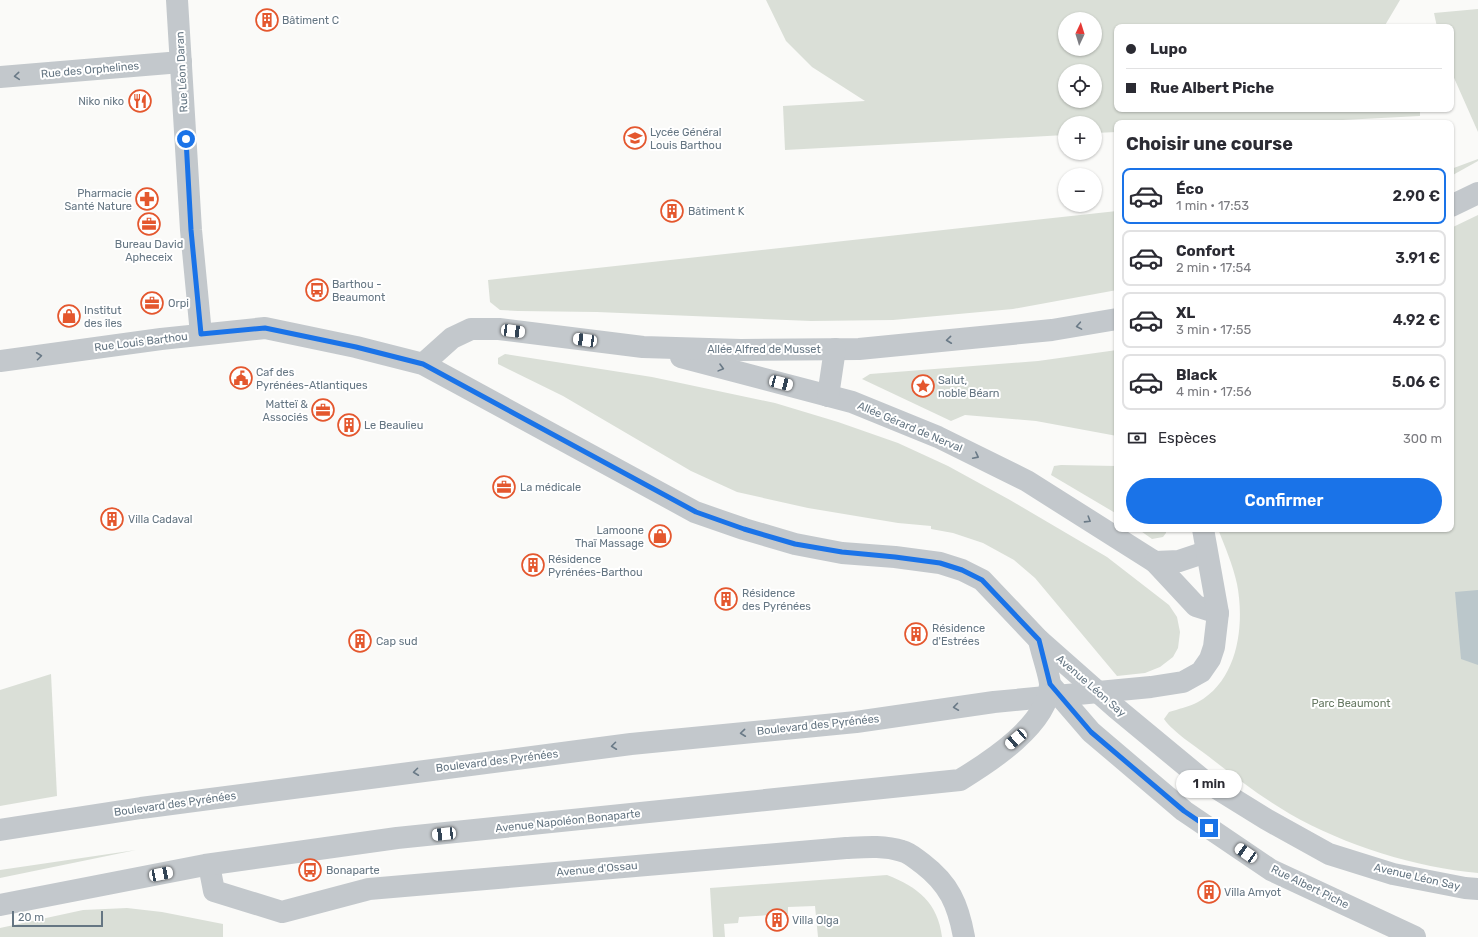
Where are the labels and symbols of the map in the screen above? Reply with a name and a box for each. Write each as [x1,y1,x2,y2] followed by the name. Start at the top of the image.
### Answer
[254,7,280,33] building icon: Bâtiment C
[1058,12,1102,56] north arrow
[282,14,339,27] place label: Bâtiment C
[173,31,191,113] street label: Rue Léon Daran
[40,59,140,81] street label: Rue des Orphelines
[14,71,20,80] one-way arrow
[127,88,153,114] restaurant icon: Niko niko
[78,95,124,108] place label: Niko niko
[622,125,648,151] school or university icon: Lycée Général Louis Barthou
[650,126,722,152] place label: Lycée Général Louis Barthou
[177,130,195,148] route start
[134,186,160,212] pharmacy icon: Pharmacie Santé Nature
[65,187,132,213] place label: Pharmacie Santé Nature
[659,198,685,224] building icon: Bâtiment K
[688,205,745,218] place label: Bâtiment K
[136,211,162,237] office icon: Bureau David Apheceix
[115,238,183,264] place label: Bureau David Apheceix
[304,277,330,303] bus stop icon: Barthou - Beaumont
[332,278,386,304] place label: Barthou - Beaumont
[139,290,165,316] office icon: Orpi
[168,297,189,310] place label: Orpi
[56,303,82,329] shop icon: Institut des îles
[84,304,123,330] place label: Institut des îles
[1075,321,1082,329] one-way arrow
[500,324,526,338] car
[93,330,189,354] street label: Rue Louis Barthou
[572,332,598,348] car
[946,335,952,344] one-way arrow
[707,343,821,356] street label: Allée Alfred de Musset
[36,351,42,360] one-way arrow
[718,363,724,371] one-way arrow
[228,365,254,391] public building icon: Caf des Pyrénées-Atlantiques
[256,366,368,392] place label: Caf des Pyrénées-Atlantiques
[910,373,936,399] place icon: Salut, noble Béarn
[768,374,794,392] car
[938,374,999,400] place label: Salut, noble Béarn
[310,397,336,423] office icon: Matteï & Associés
[263,398,308,424] place label: Matteï & Associés
[856,399,964,455] street label: Allée Gérard de Nerval
[336,412,362,438] building icon: Le Beaulieu
[364,419,423,432] place label: Le Beaulieu
[971,451,979,458] one-way arrow
[491,474,517,500] office icon: La médicale
[520,481,581,494] place label: La médicale
[99,506,125,532] building icon: Villa Cadaval
[128,513,192,526] place label: Villa Cadaval
[1084,515,1091,523] one-way arrow
[647,523,673,549] shop icon: Lamoone Thaï Massage
[575,524,644,550] place label: Lamoone Thaï Massage
[520,552,546,578] building icon: Résidence Pyrénées-Barthou
[548,553,643,579] place label: Résidence Pyrénées-Barthou
[713,586,739,612] building icon: Résidence des Pyrénées
[742,587,811,613] place label: Résidence des Pyrénées
[903,621,929,647] building icon: Résidence d'Estrées
[932,622,985,648] place label: Résidence d'Estrées
[347,628,373,654] building icon: Cap sud
[376,635,417,648] place label: Cap sud
[1054,652,1128,720] street label: Avenue Léon Say
[1311,697,1391,710] park label: Parc Beaumont
[953,702,959,711] one-way arrow
[756,712,880,738] street label: Boulevard des Pyrénées
[1003,727,1029,751] car
[740,728,746,737] one-way arrow
[611,741,617,750] one-way arrow
[435,747,559,775] street label: Boulevard des Pyrénées
[413,767,419,776] one-way arrow
[1176,770,1242,798] callout: 1 min
[113,789,237,819] street label: Boulevard des Pyrénées
[495,807,641,835] street label: Avenue Napoléon Bonaparte
[1200,819,1218,837] route end
[431,827,457,841] car
[1233,841,1259,865] car
[297,857,323,883] bus stop icon: Bonaparte
[556,859,638,879] street label: Avenue d'Ossau
[1373,861,1461,893] street label: Avenue Léon Say
[1269,863,1351,911] street label: Rue Albert Piche
[326,864,380,877] place label: Bonaparte
[148,866,174,882] car
[1196,879,1222,905] building icon: Villa Amyot
[1224,886,1282,899] place label: Villa Amyot
[764,907,790,933] building icon: Villa Olga
[12,909,103,928] scale bar
[792,914,839,927] place label: Villa Olga

